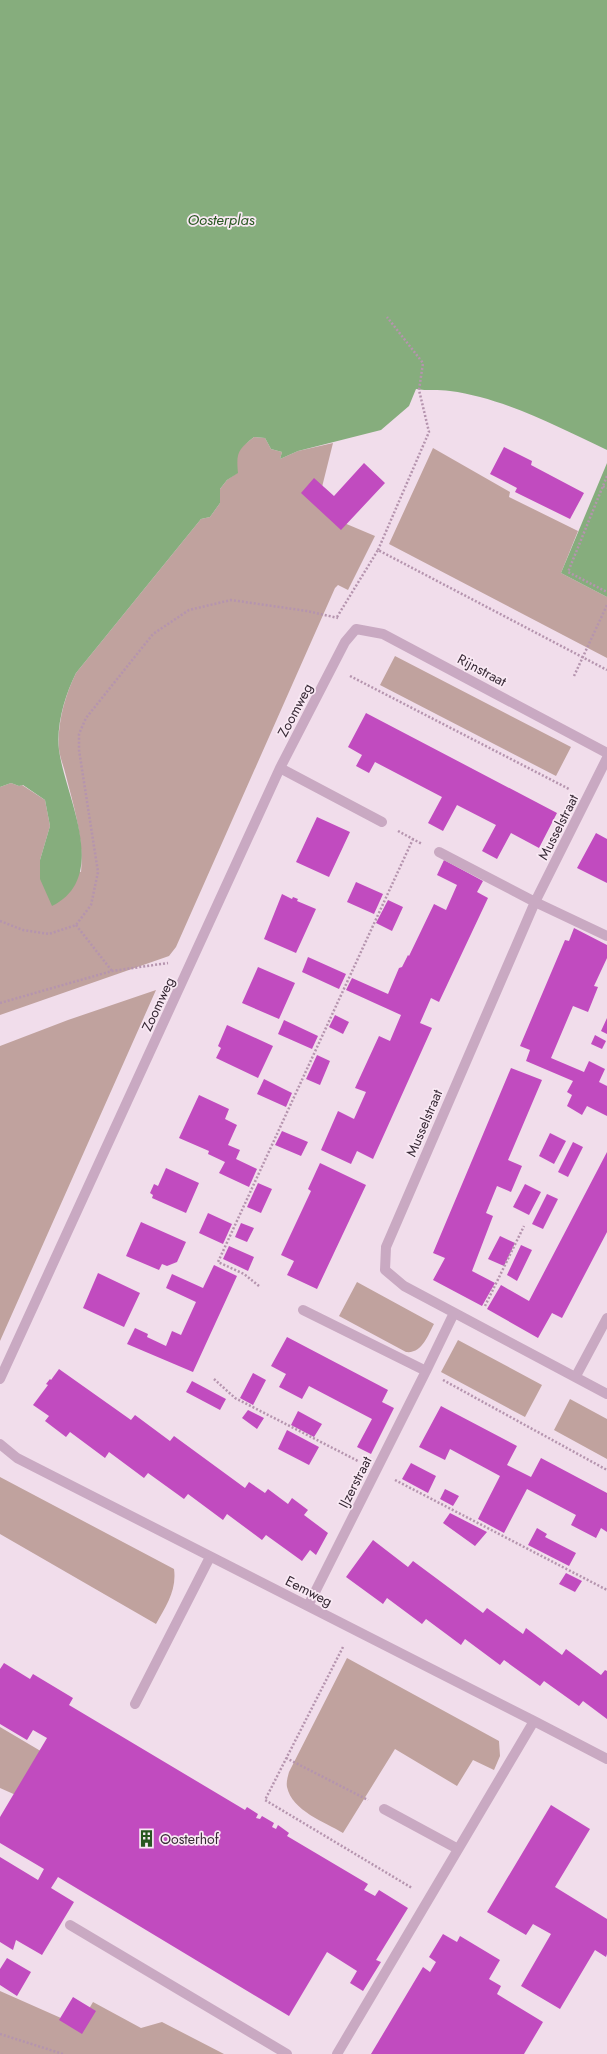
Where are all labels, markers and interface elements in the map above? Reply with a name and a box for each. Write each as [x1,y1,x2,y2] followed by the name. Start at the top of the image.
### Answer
[187,209,255,231] water label: Oosterplas
[454,649,511,692] street label: Rijnstraat
[273,680,317,740] street label: Zoomweg
[533,790,583,863] street label: Musselstraat
[137,974,179,1034] street label: Zoomweg
[401,1086,447,1160] street label: Musselstraat
[333,1452,377,1511] street label: IJzerstraat
[282,1571,336,1611] street label: Eemweg
[137,1829,157,1849] building icon: Oosterhof
[160,1829,220,1849] place label: Oosterhof

